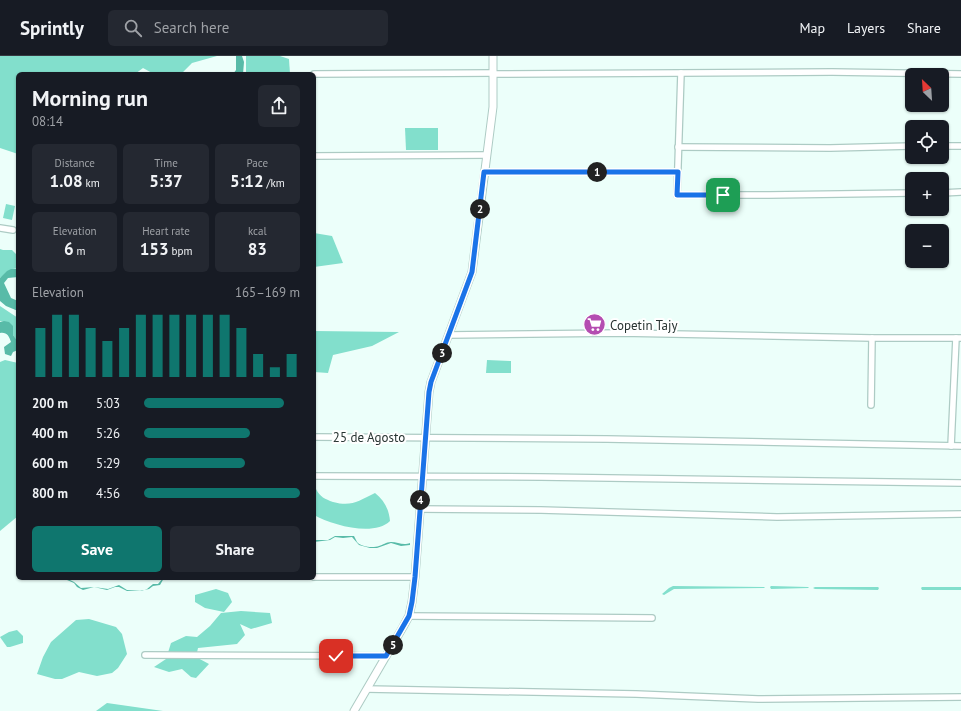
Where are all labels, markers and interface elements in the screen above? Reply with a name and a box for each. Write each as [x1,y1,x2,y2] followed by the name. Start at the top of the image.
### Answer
[108,10,388,46] search box
[20,16,84,40] text: Sprintly
[122,17,144,39] icon: search
[154,18,229,37] text: Search here
[799,19,825,37] text: Map
[847,19,885,37] text: Layers
[907,19,941,37] text: Share
[905,68,949,112] north arrow
[905,68,949,268] map controls
[32,84,148,112] text: Morning run
[258,85,300,127] button: share
[32,113,63,130] text: 08:14
[905,120,949,164] button: locate
[55,156,95,170] text: Distance
[154,156,178,170] text: Time
[247,156,268,170] text: Pace
[587,162,607,182] pin: 1
[594,165,600,179] text: 1
[50,170,83,192] text: 1.08
[149,170,183,192] text: 5:37
[230,170,264,192] text: 5:12
[905,172,949,216] button: +
[83,176,100,190] text: km
[264,176,285,190] text: /km
[706,178,740,212] pin
[712,184,734,206] icon: arrive
[470,199,490,219] pin: 2
[477,202,483,216] text: 2
[53,224,97,238] text: Elevation
[142,224,190,238] text: Heart rate
[248,224,267,238] text: kcal
[905,224,949,268] button: −
[64,238,74,260] text: 6
[140,238,169,260] text: 153
[248,238,267,260] text: 83
[74,244,85,258] text: m
[169,244,192,258] text: bpm
[32,284,84,301] text: Elevation
[235,284,300,301] text: 165–169 m
[582,312,608,338] supermarket icon: Copetin Tajy
[610,317,677,334] place label: Copetin Tajy
[432,343,452,363] pin: 3
[439,346,445,360] text: 3
[32,395,68,412] text: 200 m
[96,395,120,412] text: 5:03
[32,425,68,442] text: 400 m
[96,425,120,442] text: 5:26
[333,429,405,446] street label: 25 de Agosto
[32,455,68,472] text: 600 m
[96,455,120,472] text: 5:29
[32,485,68,502] text: 800 m
[96,485,120,502] text: 4:56
[410,490,430,510] pin: 4
[417,493,423,507] text: 4
[32,526,162,572] button: Save
[170,526,300,572] button: Share
[383,635,403,655] pin: 5
[390,638,396,652] text: 5
[319,639,353,673] pin
[325,645,347,667] icon: check

